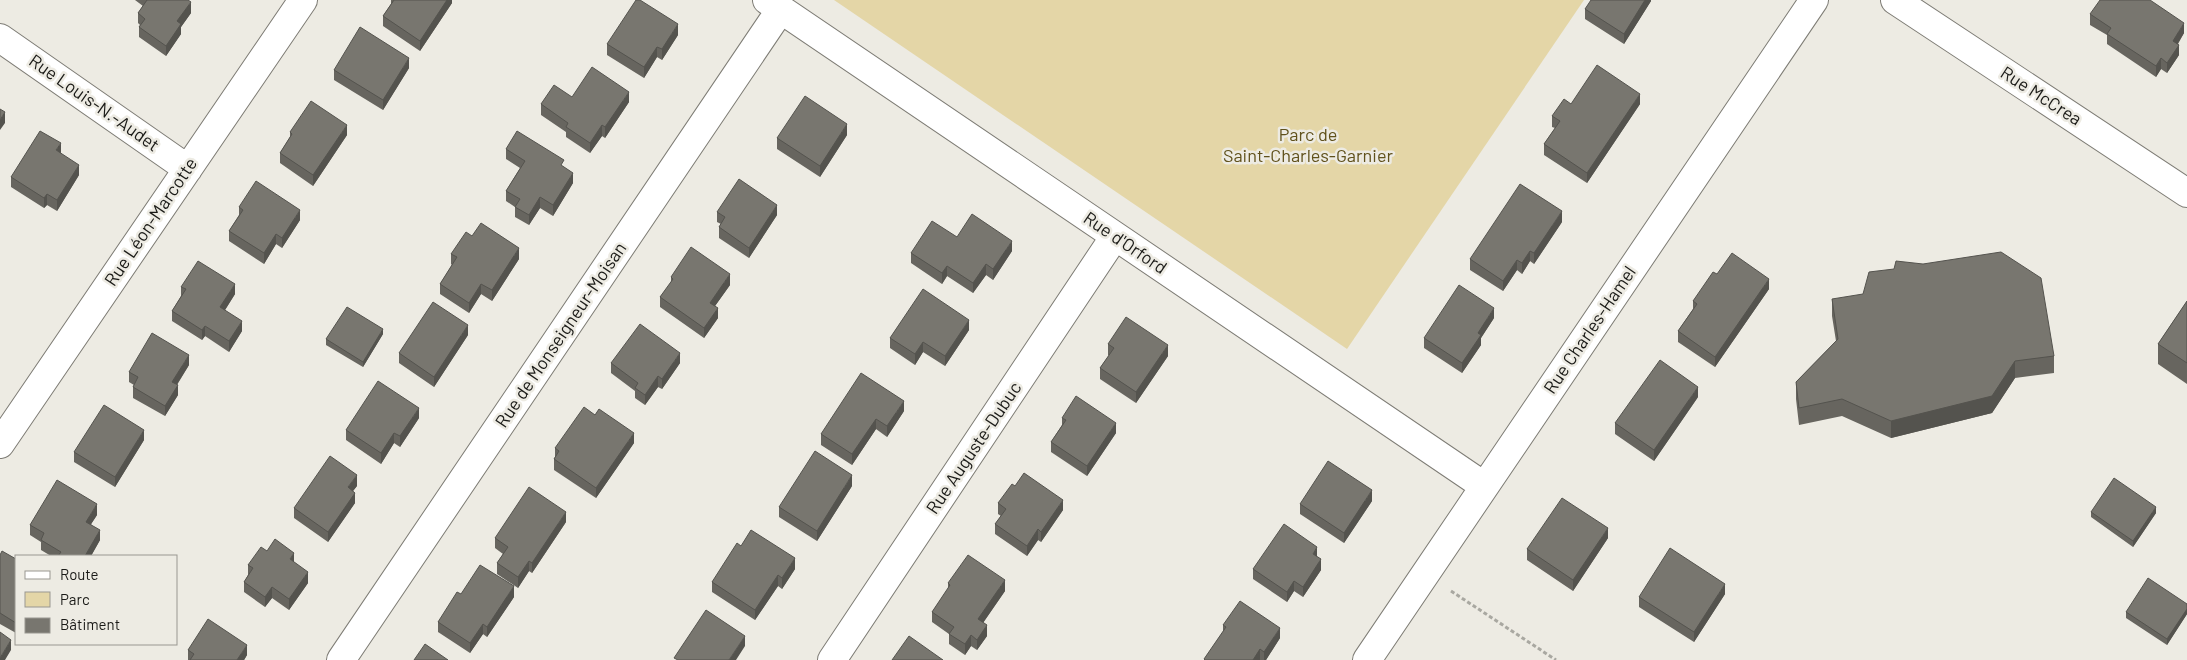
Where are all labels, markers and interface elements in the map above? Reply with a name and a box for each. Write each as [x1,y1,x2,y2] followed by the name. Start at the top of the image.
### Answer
[25,49,164,155] street label: Rue Louis-N.-Audet
[1997,61,2086,129] street label: Rue McCrea
[1223,123,1394,166] park label: Parc de Saint-Charles-Garnier
[99,153,201,290] street label: Rue Léon-Marcotte
[1080,206,1171,278] street label: Rue d'Orford
[490,238,631,431] street label: Rue de Monseigneur-Moisan
[1538,262,1640,397] street label: Rue Charles-Hamel
[921,377,1026,518] street label: Rue Auguste-Dubuc
[15,555,178,645] legend
[60,565,99,583] text: Route
[60,590,90,608] text: Parc
[60,615,120,633] text: Bâtiment

